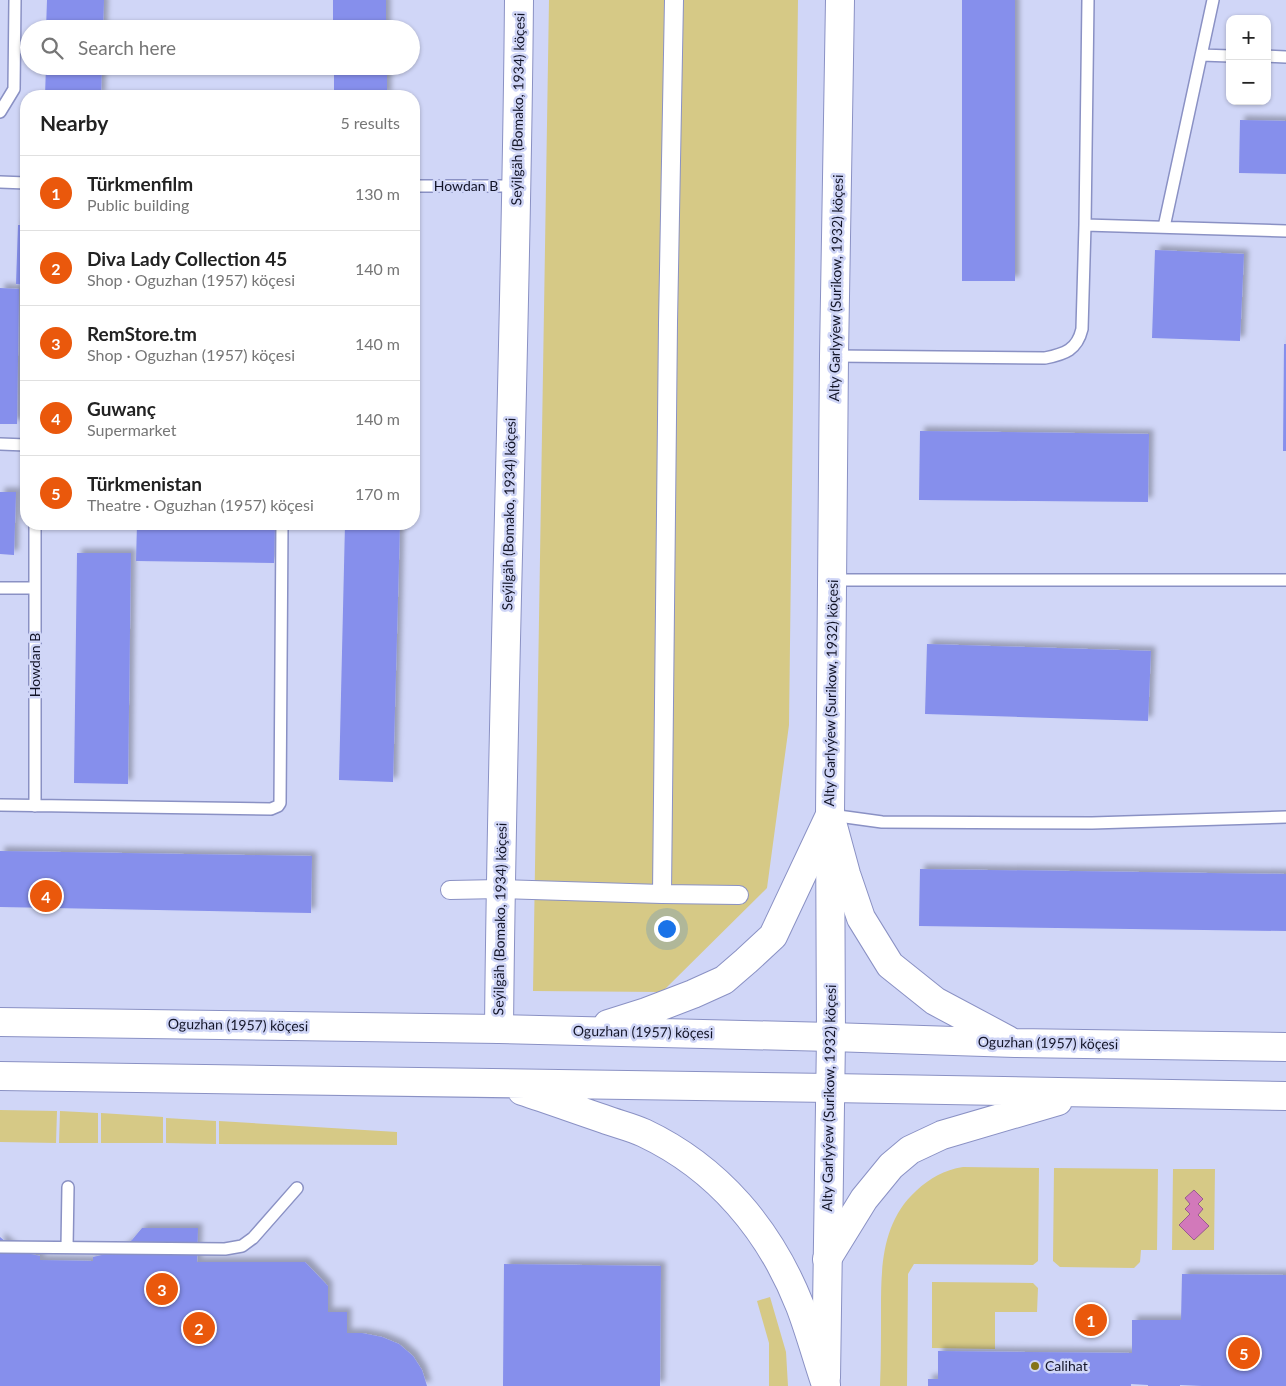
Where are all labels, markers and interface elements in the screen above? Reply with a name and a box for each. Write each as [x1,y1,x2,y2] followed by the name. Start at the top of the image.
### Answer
[507,13,528,205] street label: Seýilgäh (Bomako, 1934) köçesi
[1226,15,1271,105] map controls
[1226,15,1271,60] button: +
[20,20,420,75] search box
[38,34,66,62] icon: search
[78,36,176,59] text: Search here
[1226,60,1271,105] button: −
[40,110,108,135] text: Nearby
[340,113,400,132] text: 5 results
[87,172,193,195] text: Türkmenfilm
[825,174,846,402] street label: Alty Garlyýew (Surikow, 1932) köçesi
[434,177,498,194] street label: Howdan B
[51,184,61,203] text: 1
[355,184,400,203] text: 130 m
[87,195,189,214] text: Public building
[87,247,287,270] text: Diva Lady Collection 45
[51,259,61,278] text: 2
[355,259,400,278] text: 140 m
[87,270,295,289] text: Shop · Oguzhan (1957) köçesi
[87,322,197,345] text: RemStore.tm
[51,334,61,353] text: 3
[355,334,400,353] text: 140 m
[87,345,295,364] text: Shop · Oguzhan (1957) köçesi
[87,397,156,420] text: Guwanç
[51,409,61,428] text: 4
[355,409,400,428] text: 140 m
[498,418,519,610] street label: Seýilgäh (Bomako, 1934) köçesi
[87,420,176,439] text: Supermarket
[87,472,202,495] text: Türkmenistan
[51,484,61,503] text: 5
[355,484,400,503] text: 170 m
[87,495,314,514] text: Theatre · Oguzhan (1957) köçesi
[820,579,841,807] street label: Alty Garlyýew (Surikow, 1932) köçesi
[26,633,43,697] street label: Howdan B
[489,823,510,1015] street label: Seýilgäh (Bomako, 1934) köçesi
[30,877,62,915] pin: 4
[654,916,680,942] your location
[818,984,839,1212] street label: Alty Garlyýew (Surikow, 1932) köçesi
[168,1015,308,1034] street label: Oguzhan (1957) köçesi
[573,1022,713,1041] street label: Oguzhan (1957) köçesi
[978,1033,1118,1052] street label: Oguzhan (1957) köçesi
[146,1270,178,1308] pin: 3
[1075,1301,1107,1339] pin: 1
[183,1309,215,1347] pin: 2
[1228,1334,1260,1372] pin: 5
[1045,1357,1088,1374] place label: Calihat
[1029,1360,1041,1372] marker: Calihat

